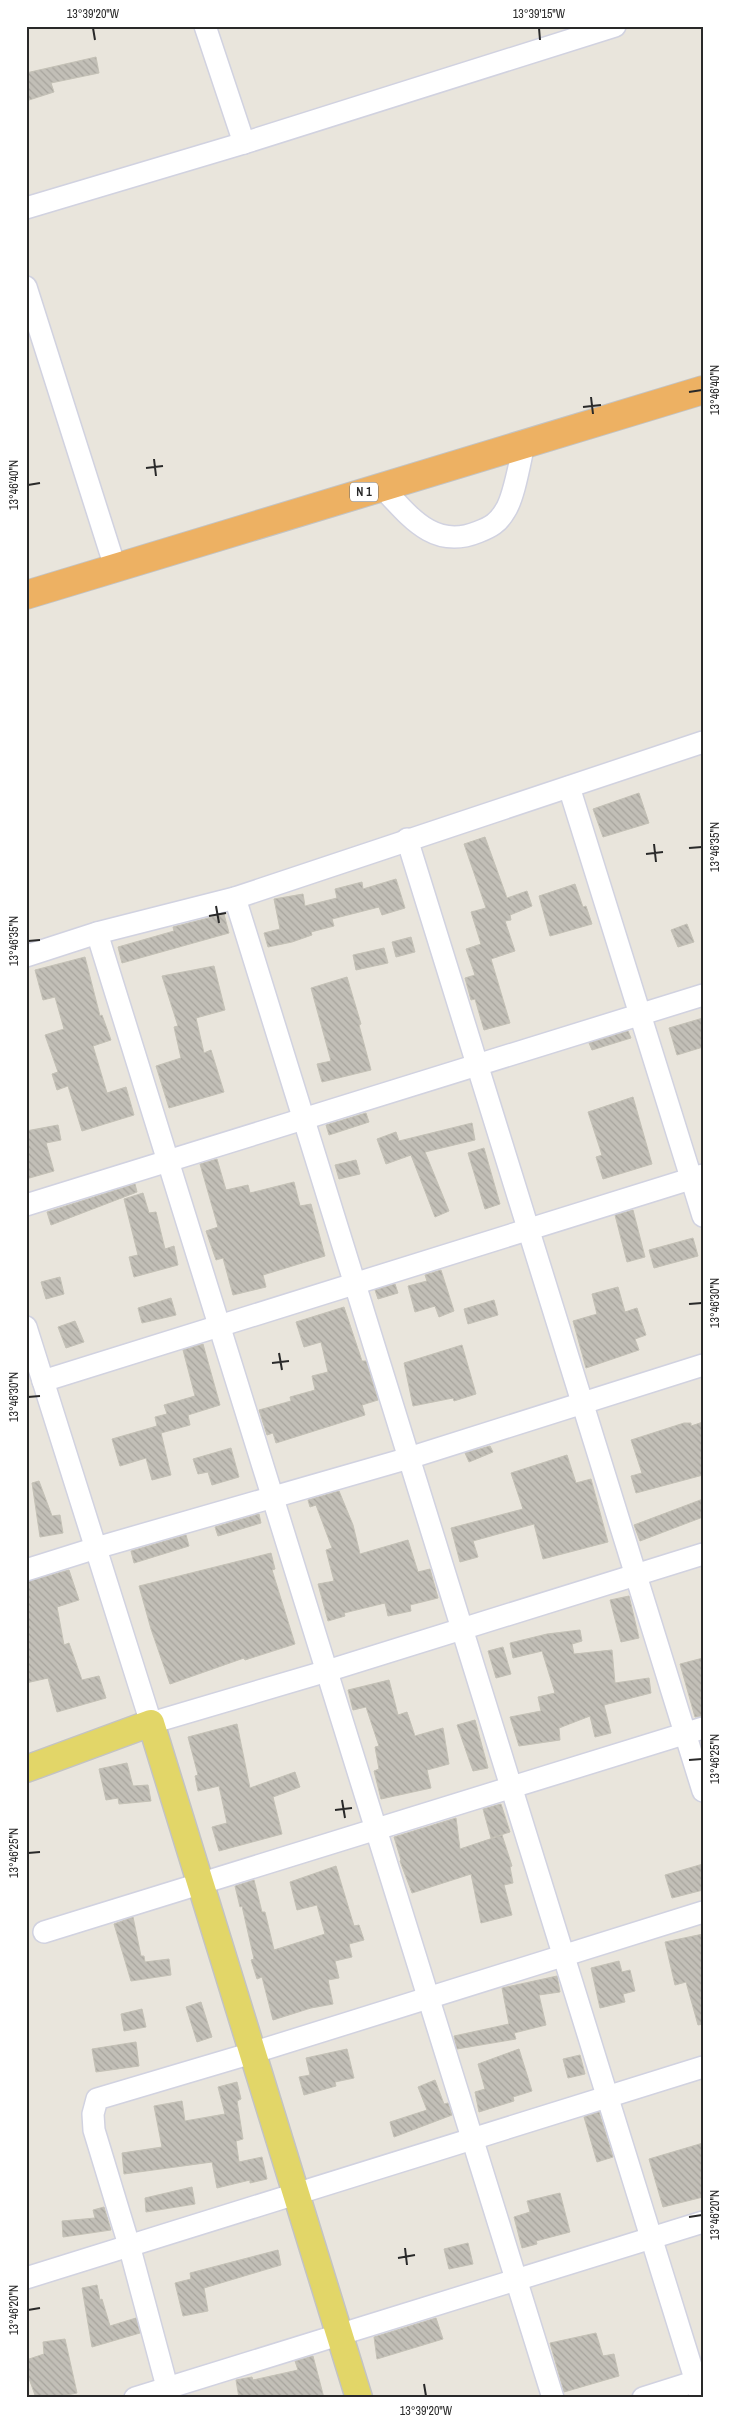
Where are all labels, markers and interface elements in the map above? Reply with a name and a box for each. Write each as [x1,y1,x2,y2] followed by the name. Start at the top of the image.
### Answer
[67,6,120,22] text: 13°39'20"W
[513,6,566,22] text: 13°39'15"W
[707,365,723,415] text: 13°46'40"N
[6,460,22,510] text: 13°46'40"N
[350,482,378,502] road number: N 1
[707,822,723,872] text: 13°46'35"N
[6,916,22,966] text: 13°46'35"N
[707,1278,723,1328] text: 13°46'30"N
[6,1372,22,1422] text: 13°46'30"N
[707,1734,723,1784] text: 13°46'25"N
[6,1828,22,1878] text: 13°46'25"N
[707,2190,723,2240] text: 13°46'20"N
[6,2285,22,2335] text: 13°46'20"N
[400,2403,453,2419] text: 13°39'20"W

